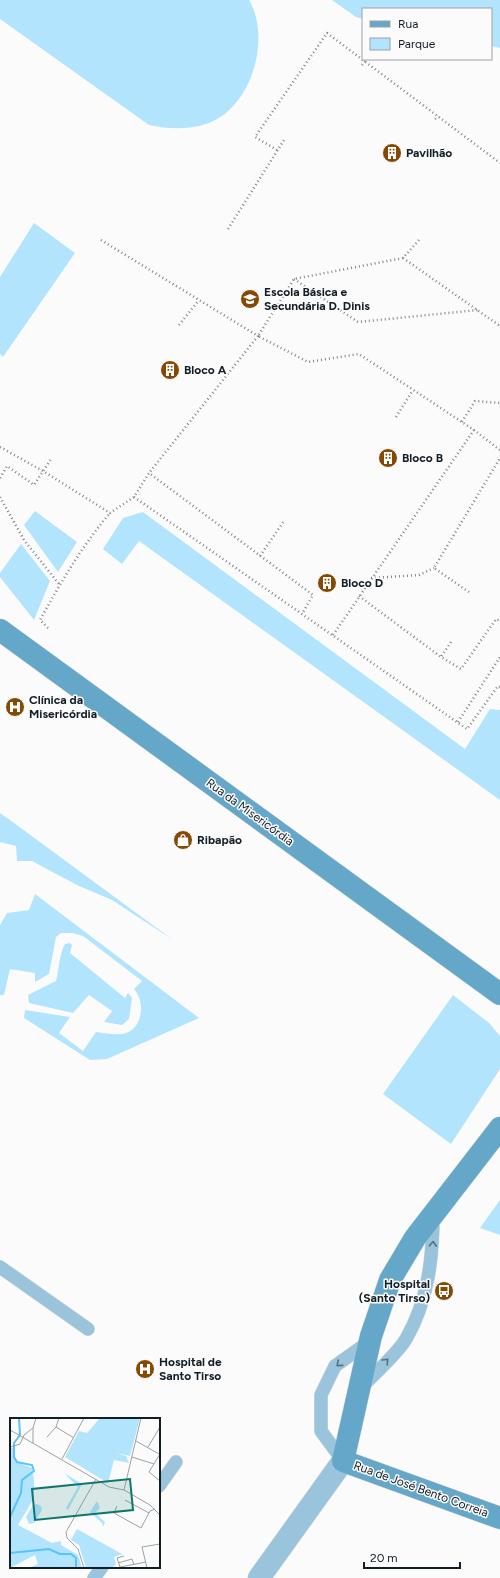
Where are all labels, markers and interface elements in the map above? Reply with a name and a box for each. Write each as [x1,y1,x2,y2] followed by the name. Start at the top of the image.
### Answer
[362,8,492,60] legend
[398,17,418,31] text: Rua
[398,37,436,51] text: Parque
[381,142,403,164] building icon: Pavilhão
[406,146,452,160] place label: Pavilhão
[264,285,370,313] place label: Escola Básica e Secundária D. Dinis
[239,288,261,310] school or university icon: Escola Básica e Secundária D. Dinis
[159,359,181,381] building icon: Bloco A
[184,363,227,377] place label: Bloco A
[377,447,399,469] building icon: Bloco B
[402,451,443,465] place label: Bloco B
[316,572,338,594] building icon: Bloco D
[341,576,383,590] place label: Bloco D
[29,693,97,721] place label: Clínica da Misericórdia
[4,696,26,718] hospital icon: Clínica da Misericórdia
[204,776,296,848] street label: Rua da Misericórdia
[172,829,194,851] shop icon: Ribapão
[197,833,242,847] place label: Ribapão
[429,1241,437,1247] one-way arrow
[359,1277,430,1305] place label: Hospital (Santo Tirso)
[433,1280,455,1302] bus stop icon: Hospital (Santo Tirso)
[159,1355,222,1383] place label: Hospital de Santo Tirso
[134,1358,156,1380] hospital icon: Hospital de Santo Tirso
[381,1358,388,1366] one-way arrow
[336,1359,344,1366] one-way arrow
[10,1418,160,1568] inset map
[352,1458,490,1520] street label: Rua de José Bento Correia
[364,1544,460,1570] scale bar
[370,1551,398,1565] text: 20 m

